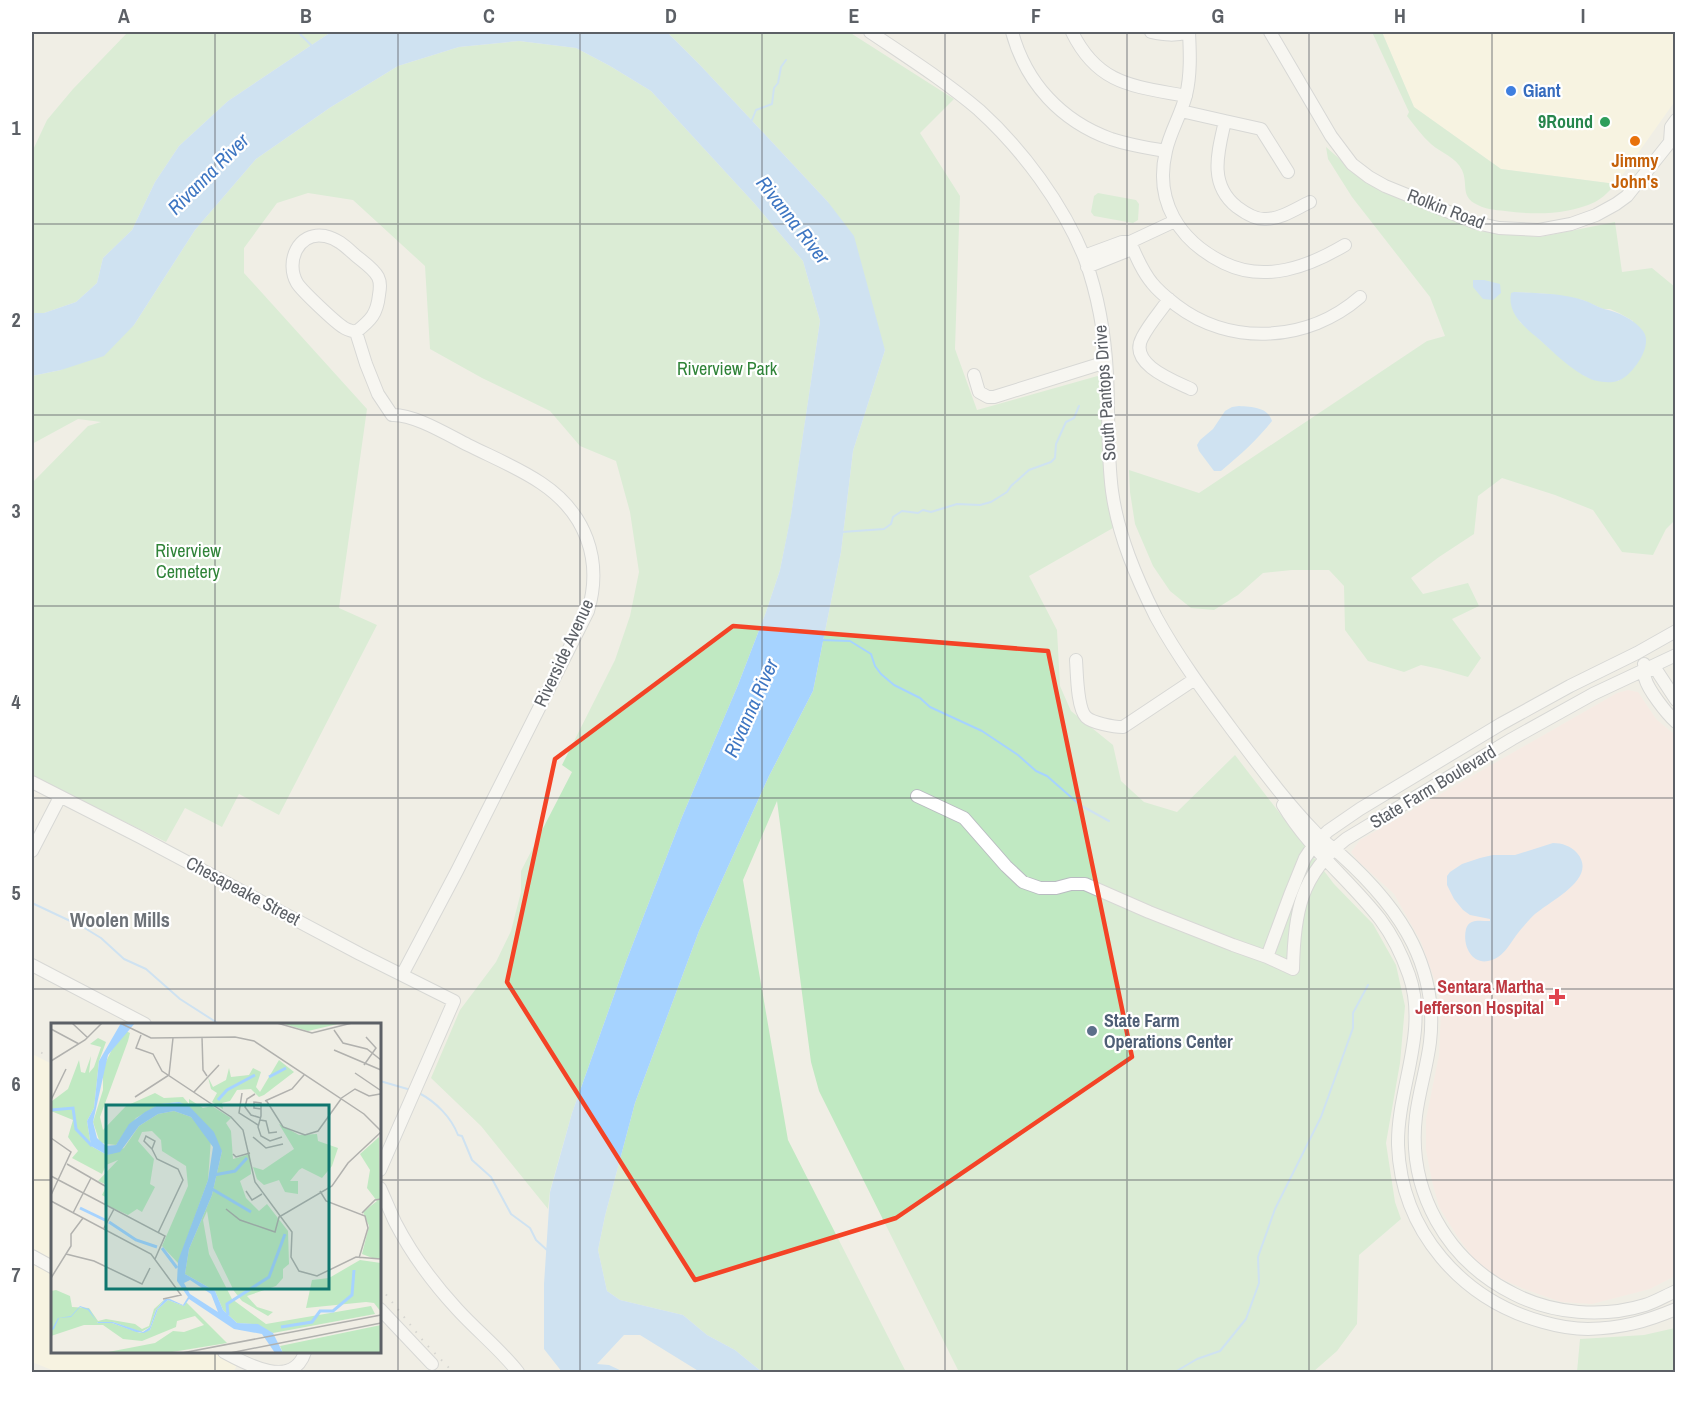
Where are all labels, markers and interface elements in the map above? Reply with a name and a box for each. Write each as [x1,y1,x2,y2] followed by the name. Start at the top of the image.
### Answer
[118,2,130,29] text: A
[300,2,312,29] text: B
[483,2,495,29] text: C
[665,2,677,29] text: D
[849,2,860,29] text: E
[1031,2,1041,29] text: F
[1212,2,1224,29] text: G
[1394,2,1406,29] text: H
[1581,2,1585,29] text: I
[1523,78,1561,103] place label: Giant
[1504,84,1518,98] marker: Giant
[1538,109,1593,134] place label: 9Round
[11,114,21,141] text: 1
[1598,115,1612,129] marker: 9Round
[161,127,255,220] water label: Rivanna River
[1628,134,1642,148] marker: Jimmy John's
[1612,148,1659,194] place label: Jimmy John's
[750,170,837,270] water label: Rivanna River
[1404,182,1489,235] street label: Rolkin Road
[11,306,21,333] text: 2
[1087,324,1122,462] street label: South Pantops Drive
[677,356,778,381] park label: Riverview Park
[11,497,21,524] text: 3
[155,538,221,584] park label: Riverview Cemetery
[528,595,599,711] street label: Riverside Avenue
[717,654,784,761] water label: Rivanna River
[11,688,21,715] text: 4
[1365,739,1500,834] street label: State Farm Boulevard
[182,850,305,931] street label: Chesapeake Street
[11,879,21,906] text: 5
[70,906,170,933] district label: Woolen Mills
[1415,974,1545,1020] place label: Sentara Martha Jefferson Hospital
[1548,988,1566,1006] marker: Sentara Martha Jefferson Hospital
[1104,1008,1233,1054] place label: State Farm Operations Center
[51,1023,381,1353] inset map
[1085,1024,1099,1038] marker: State Farm Operations Center
[11,1070,21,1097] text: 6
[11,1261,21,1288] text: 7

